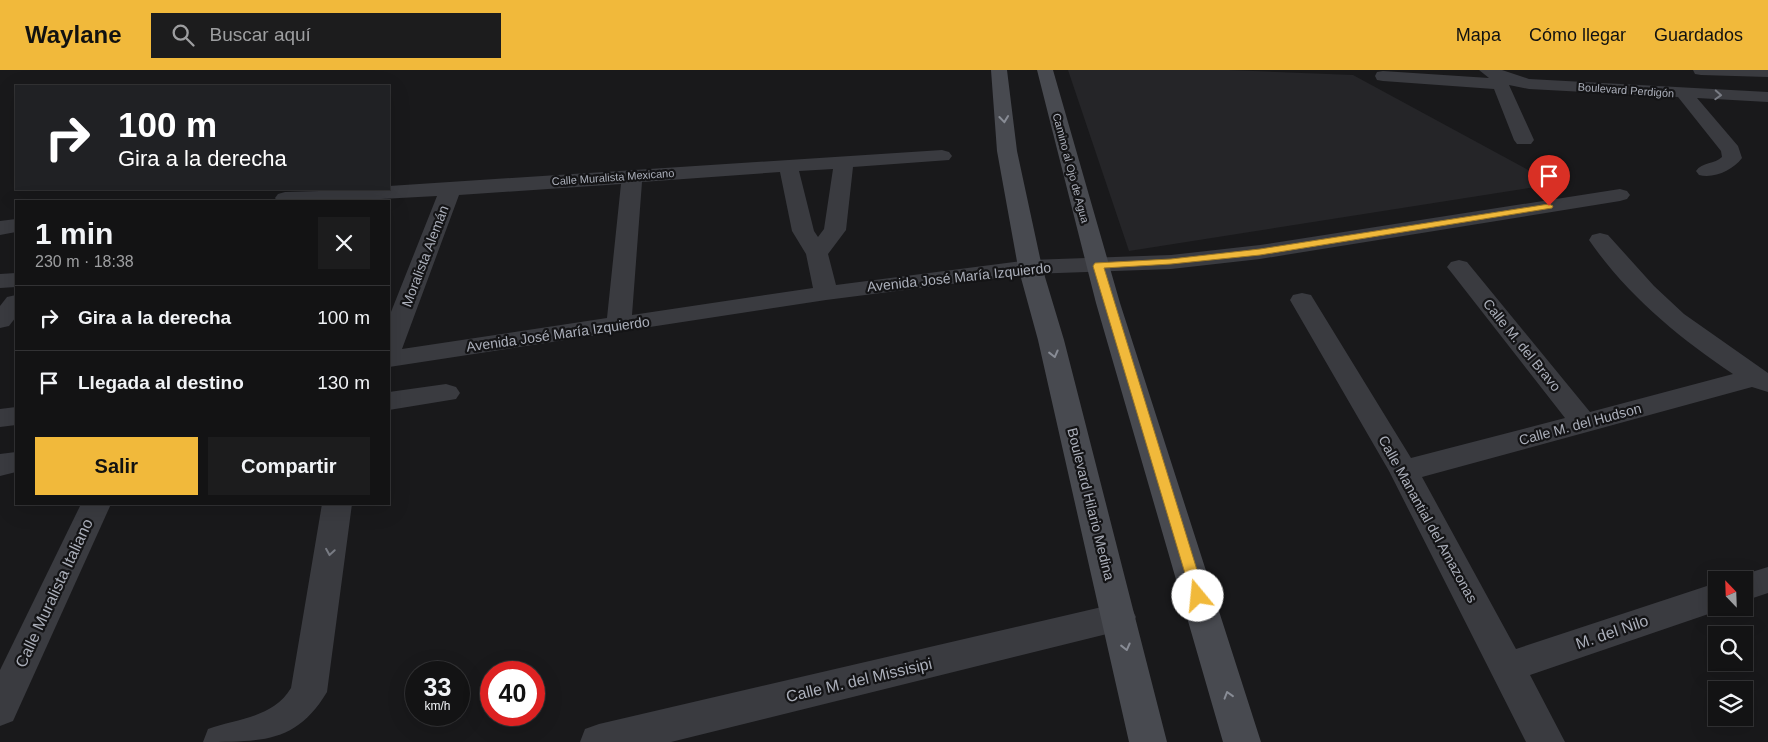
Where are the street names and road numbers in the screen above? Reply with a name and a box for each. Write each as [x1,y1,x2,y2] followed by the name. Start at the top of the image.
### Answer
[1577,81,1675,99] street label: Boulevard Perdigón
[1051,112,1092,225] street label: Camino al Ojo de Agua
[551,167,675,187] street label: Calle Muralista Mexicano
[398,203,452,309] street label: Moralista Alemán
[866,259,1052,295] street label: Avenida José María Izquierdo
[1480,296,1564,395] street label: Calle M. del Bravo
[465,313,651,355] street label: Avenida José María Izquierdo
[1517,400,1643,448] street label: Calle M. del Hudson
[1064,426,1118,582] street label: Boulevard Hilario Medina
[1375,433,1481,605] street label: Calle Manantial del Amazonas
[12,516,96,670] street label: Calle Muralista Italiano
[1574,612,1651,652] street label: M. del Nilo
[784,655,934,705] street label: Calle M. del Missisipi

